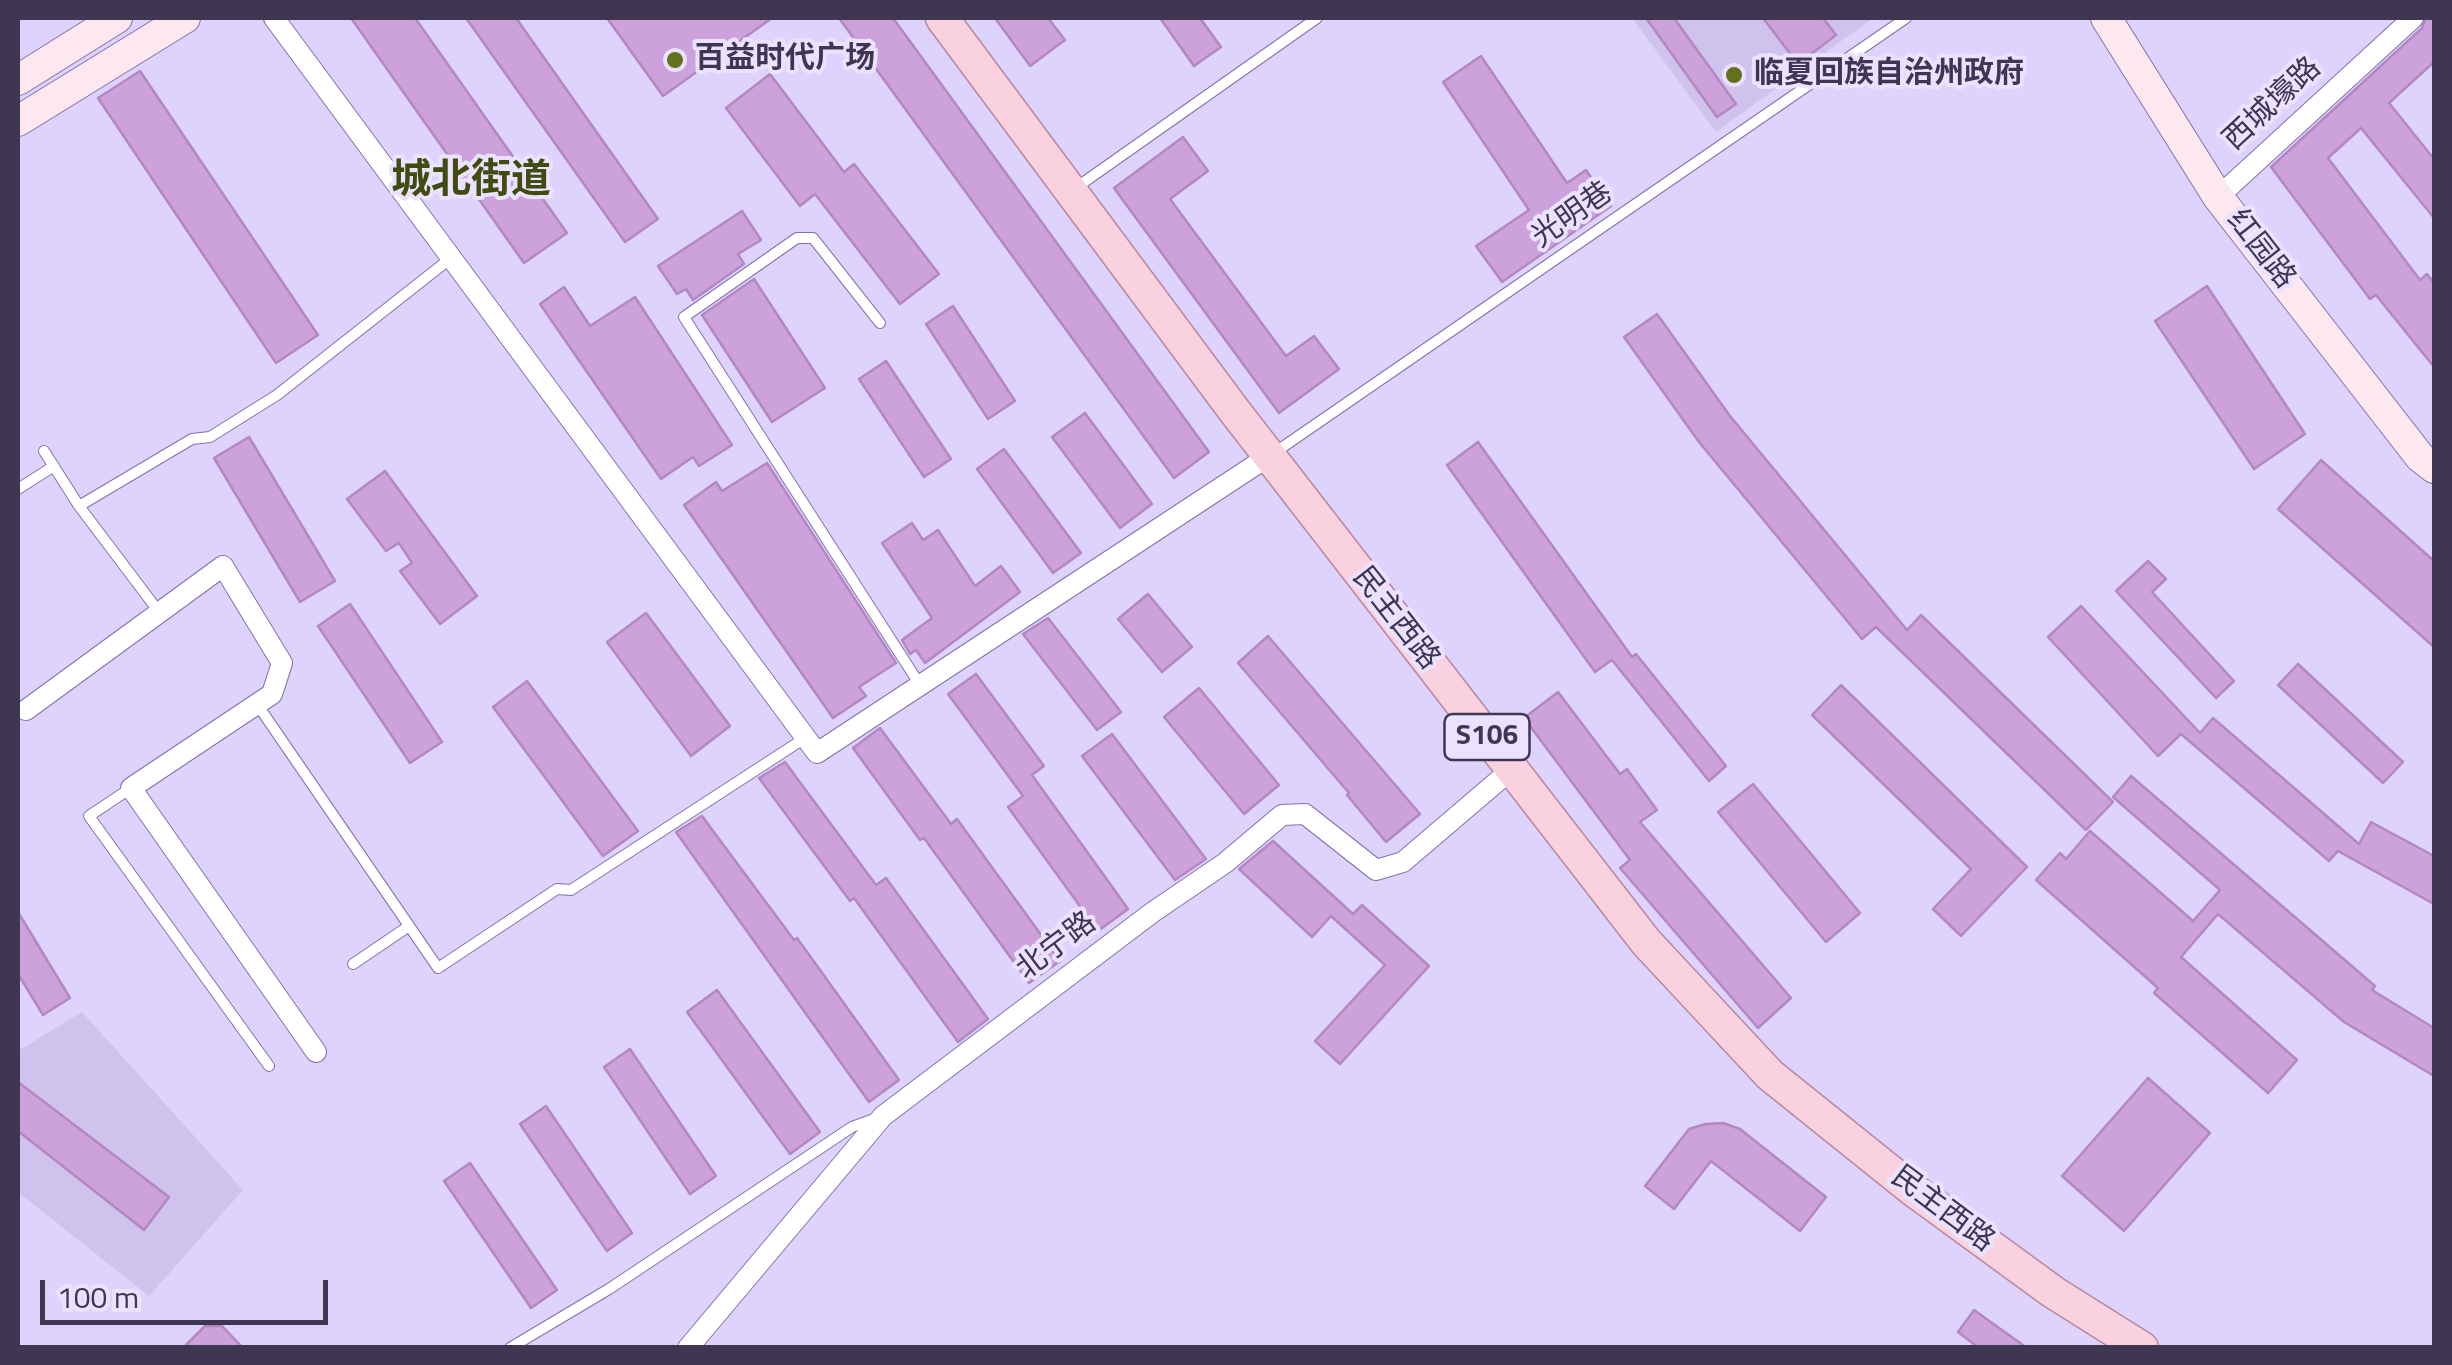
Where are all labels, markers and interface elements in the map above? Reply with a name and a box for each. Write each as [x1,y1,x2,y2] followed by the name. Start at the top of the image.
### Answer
[695,42,875,78] place label: 百益时代广场
[664,49,686,71] marker: 百益时代广场
[2217,51,2329,159] street label: 西城壕路
[1754,57,2024,93] place label: 临夏回族自治州政府
[1723,64,1745,86] marker: 临夏回族自治州政府
[391,158,551,206] district label: 城北街道
[1526,175,1620,257] street label: 光明巷
[2218,203,2302,297] street label: 红园路
[1344,561,1446,677] street label: 民主西路
[1444,714,1530,760] road number: S106
[1010,906,1104,988] street label: 北宁路
[1883,1160,2001,1260] street label: 民主西路
[45,1260,332,1322] scale bar
[57,1274,139,1320] text: 100 m

